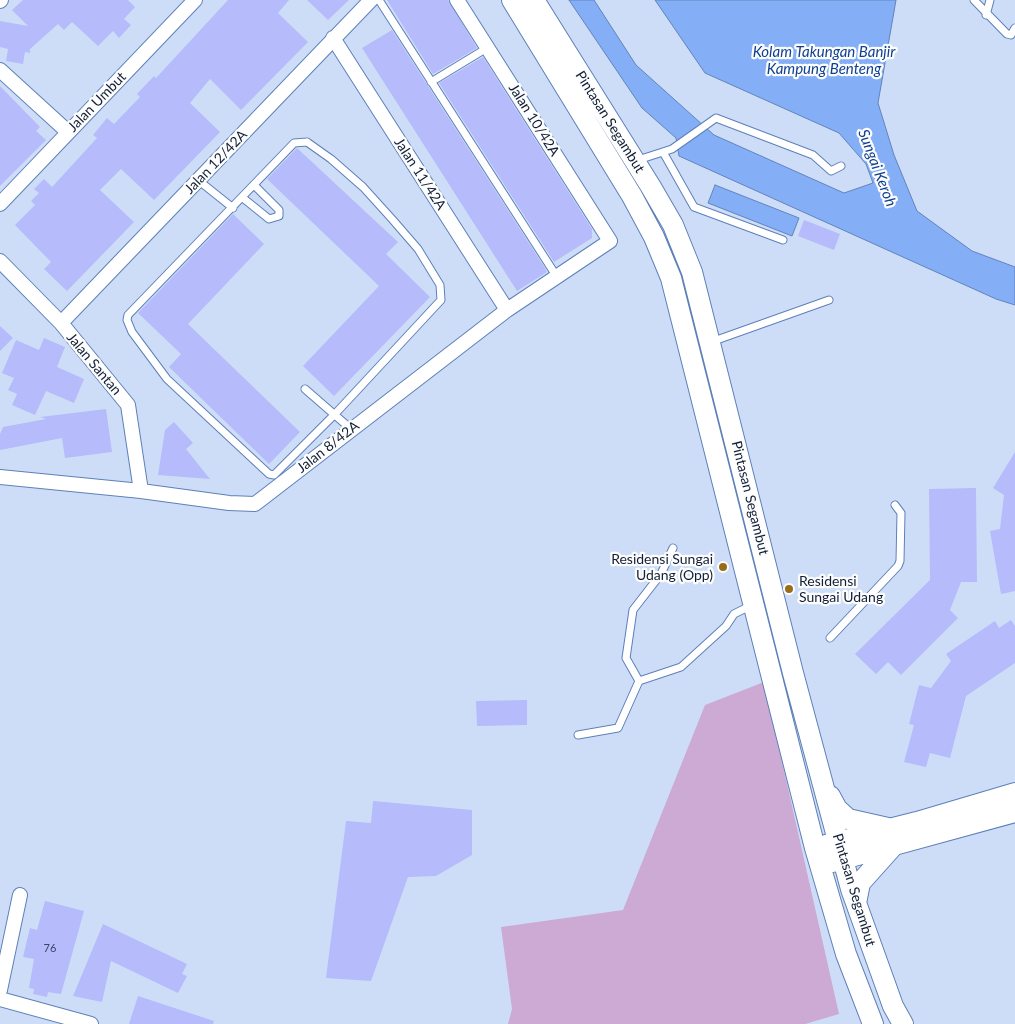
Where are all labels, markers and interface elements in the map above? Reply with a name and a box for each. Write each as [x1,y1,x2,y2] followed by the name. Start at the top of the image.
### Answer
[753,43,895,78] water label: Kolam Takungan Banjir Kampung Benteng
[572,68,648,176] street label: Pintasan Segambut
[64,69,130,135] street label: Jalan Umbut
[505,81,563,159] street label: Jalan 10/42A
[181,126,251,198] street label: Jalan 12/42A
[854,127,900,209] water label: Sungai Keroh
[390,135,450,213] street label: Jalan 11/42A
[63,329,125,399] street label: Jalan Santan
[294,417,362,477] street label: Jalan 8/42A
[728,439,772,557] street label: Pintasan Segambut
[611,551,713,584] place label: Residensi Sungai Udang (Opp)
[717,561,729,573] marker: Residensi Sungai Udang (Opp)
[799,573,883,606] place label: Residensi Sungai Udang
[783,583,795,595] marker: Residensi Sungai Udang
[829,832,879,948] street label: Pintasan Segambut
[44,941,56,955] house number: 76

